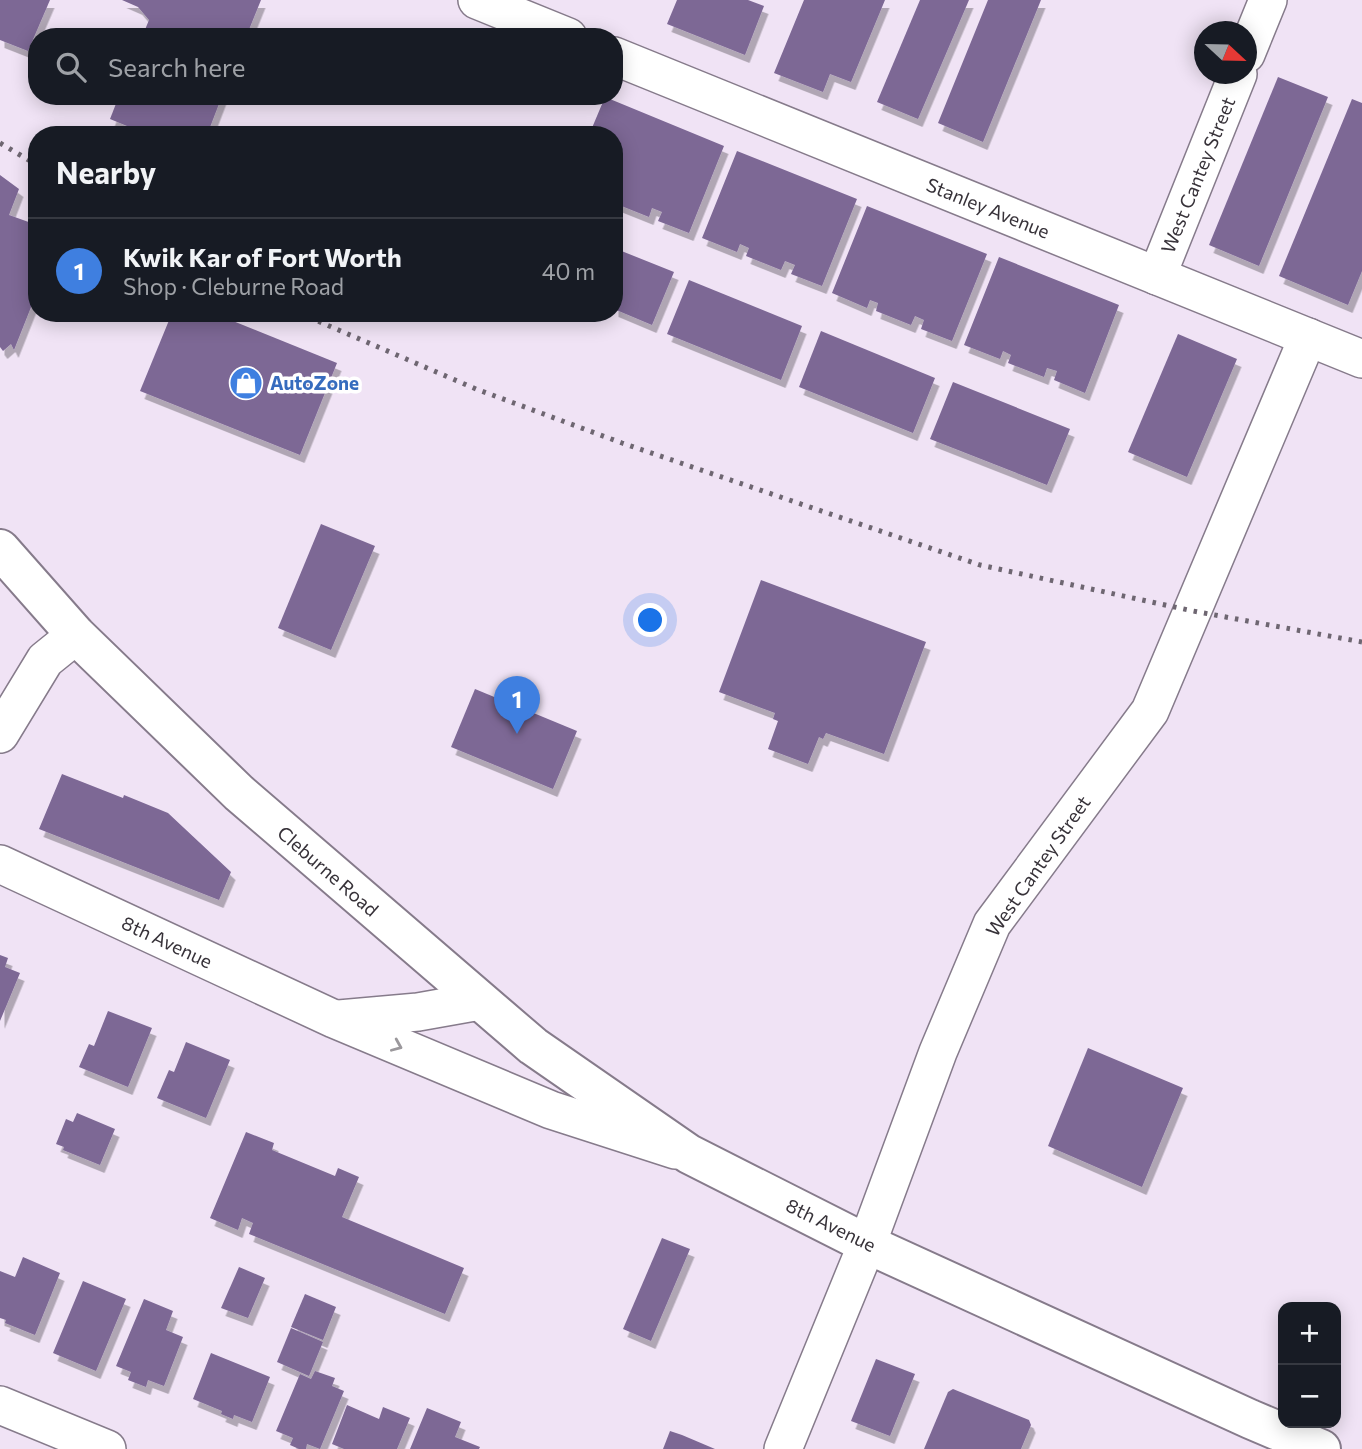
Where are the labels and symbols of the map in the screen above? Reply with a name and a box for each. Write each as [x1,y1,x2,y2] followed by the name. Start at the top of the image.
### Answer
[1194,21,1257,84] north arrow
[1156,93,1239,256] street label: West Cantey Street
[923,172,1053,243] street label: Stanley Avenue
[227,364,265,402] shop icon: AutoZone
[270,371,359,394] place label: AutoZone
[633,603,667,637] your location
[494,676,540,734] pin: 1
[980,791,1095,941] street label: West Cantey Street
[273,821,384,921] street label: Cleburne Road
[118,911,216,973] street label: 8th Avenue
[390,1038,403,1052] one-way arrow
[783,1193,880,1256] street label: 8th Avenue

